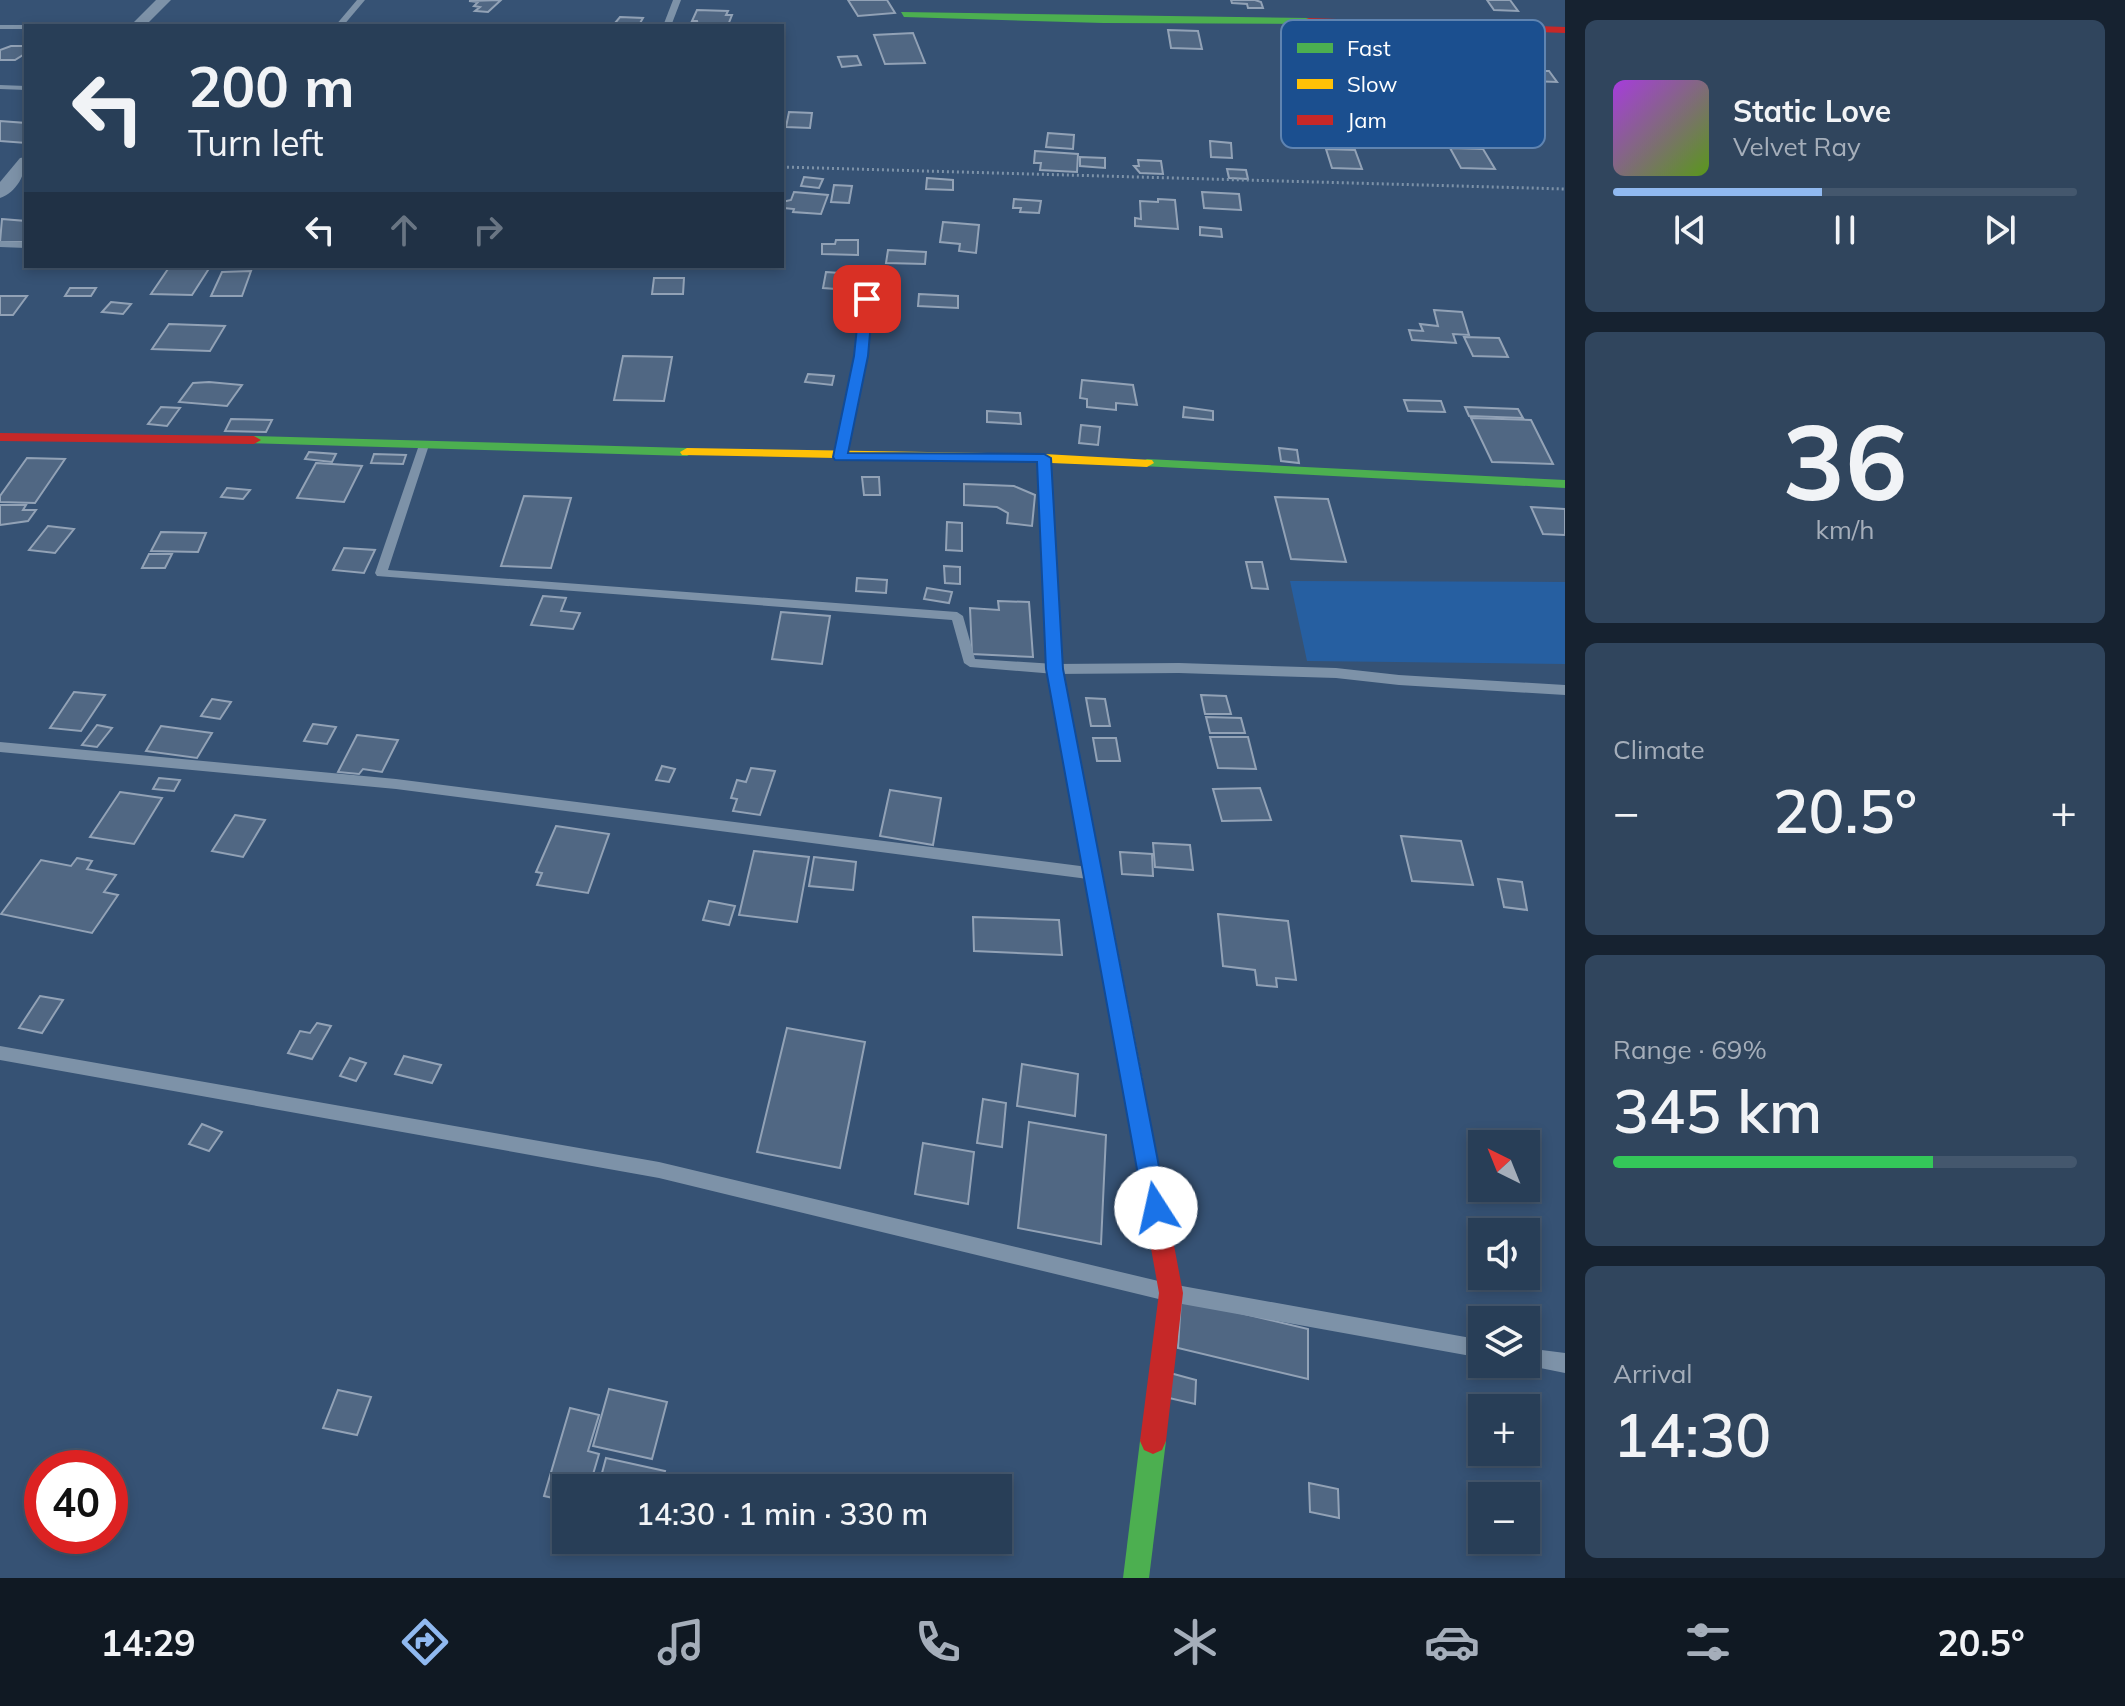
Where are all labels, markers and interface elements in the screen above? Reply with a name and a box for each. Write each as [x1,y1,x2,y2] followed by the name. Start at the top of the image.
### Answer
[1281,20,1545,148] legend
[1347,34,1391,62] text: Fast
[188,51,355,121] text: 200 m
[56,56,160,160] icon: left
[1347,70,1397,98] text: Slow
[1733,92,1891,130] text: Static Love
[1347,106,1387,134] text: Jam
[188,120,324,165] text: Turn left
[1733,130,1861,163] text: Velvet Ray
[298,208,342,252] icon: left
[382,208,426,252] icon: ahead
[466,208,510,252] icon: right
[1668,208,1712,252] icon: previous
[1823,208,1867,252] icon: pause
[1978,208,2022,252] icon: next
[833,265,901,333] pin
[845,277,889,321] icon: arrive
[1783,395,1907,526] text: 36
[1816,513,1874,546] text: km/h
[1613,733,1705,766] text: Climate
[1773,773,1917,848] text: 20.5°
[1613,784,1639,839] text: −
[2051,784,2077,839] text: +
[1613,1033,1767,1066] text: Range · 69%
[1613,1073,1822,1148] text: 345 km
[1468,1130,1540,1202] north arrow
[1468,1130,1540,1554] map controls
[1114,1166,1198,1250] position arrow
[1468,1218,1540,1290] button: sound
[1468,1306,1540,1378] button: layers
[1613,1357,1693,1390] text: Arrival
[1468,1394,1540,1466] button: +
[1613,1397,1771,1472] text: 14:30
[24,1450,128,1554] speed limit sign: 40
[1468,1482,1540,1554] button: −
[636,1495,928,1533] text: 14:30 · 1 min · 330 m
[397,1614,453,1670] icon: directions
[653,1614,709,1670] icon: music
[910,1614,966,1670] icon: phone
[1167,1614,1223,1670] icon: climate
[1424,1614,1480,1670] icon: car
[1680,1614,1736,1670] icon: filters
[100,1620,196,1665] text: 14:29
[1937,1620,2025,1665] text: 20.5°

